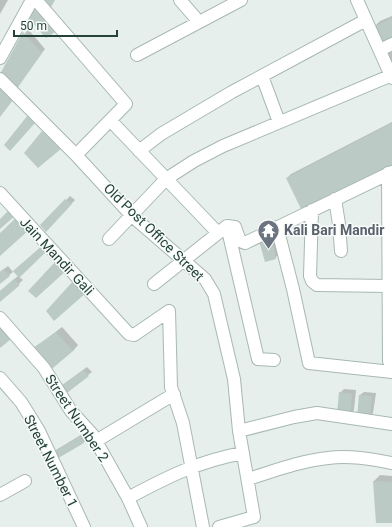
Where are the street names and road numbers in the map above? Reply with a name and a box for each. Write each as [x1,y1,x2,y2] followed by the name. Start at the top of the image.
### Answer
[101,180,208,284] street label: Old Post Office Street
[17,214,97,298] street label: Jain Mandir Gali
[42,371,112,465] street label: Street Number 2
[21,412,81,510] street label: Street Number 1

